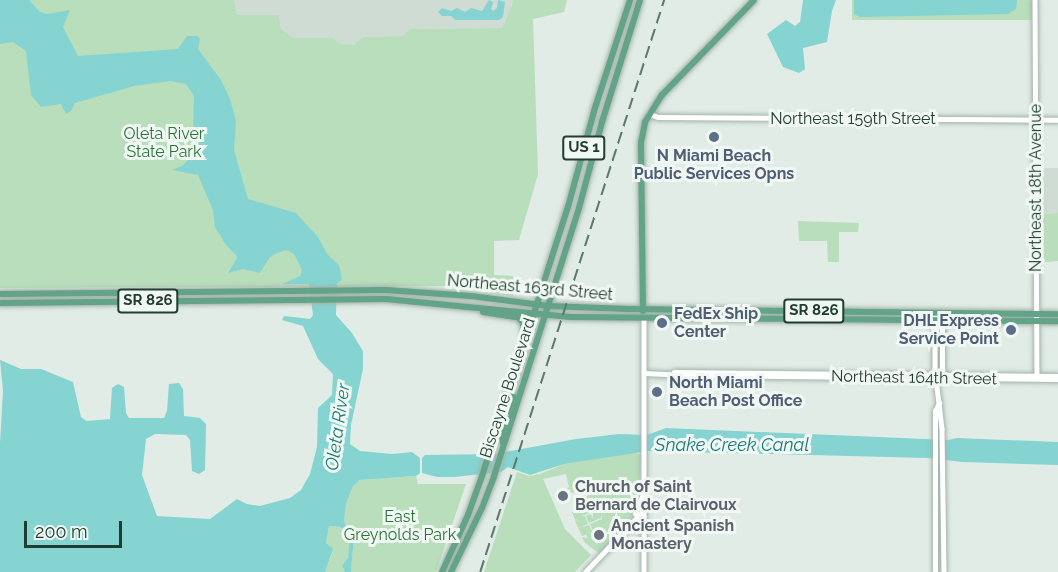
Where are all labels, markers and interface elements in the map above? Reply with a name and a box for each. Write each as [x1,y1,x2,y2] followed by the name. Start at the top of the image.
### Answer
[1026,104,1046,272] street label: Northeast 18th Avenue
[770,109,936,129] street label: Northeast 159th Street
[124,124,204,162] park label: Oleta River State Park
[707,130,721,144] marker: N Miami Beach Public Services Opns
[562,136,606,160] road number: US 1
[634,146,794,184] place label: N Miami Beach Public Services Opns
[446,271,614,305] street label: Northeast 163rd Street
[116,289,180,313] road number: SR 826
[782,299,846,323] road number: SR 826
[674,304,758,342] place label: FedEx Ship Center
[899,311,999,349] place label: DHL Express Service Point
[476,316,540,460] street label: Biscayne Boulevard
[655,316,669,330] marker: FedEx Ship Center
[1004,323,1018,337] marker: DHL Express Service Point
[831,367,997,389] street label: Northeast 164th Street
[669,373,802,411] place label: North Miami Beach Post Office
[321,382,355,472] water label: Oleta River
[650,385,664,399] marker: North Miami Beach Post Office
[655,434,809,456] water label: Snake Creek Canal
[575,477,737,515] place label: Church of Saint Bernard de Clairvoux
[556,489,570,503] marker: Church of Saint Bernard de Clairvoux
[344,507,456,545] park label: East Greynolds Park
[27,509,124,547] scale bar
[611,516,734,554] place label: Ancient Spanish Monastery
[35,521,88,542] text: 200 m
[592,528,606,542] marker: Ancient Spanish Monastery

